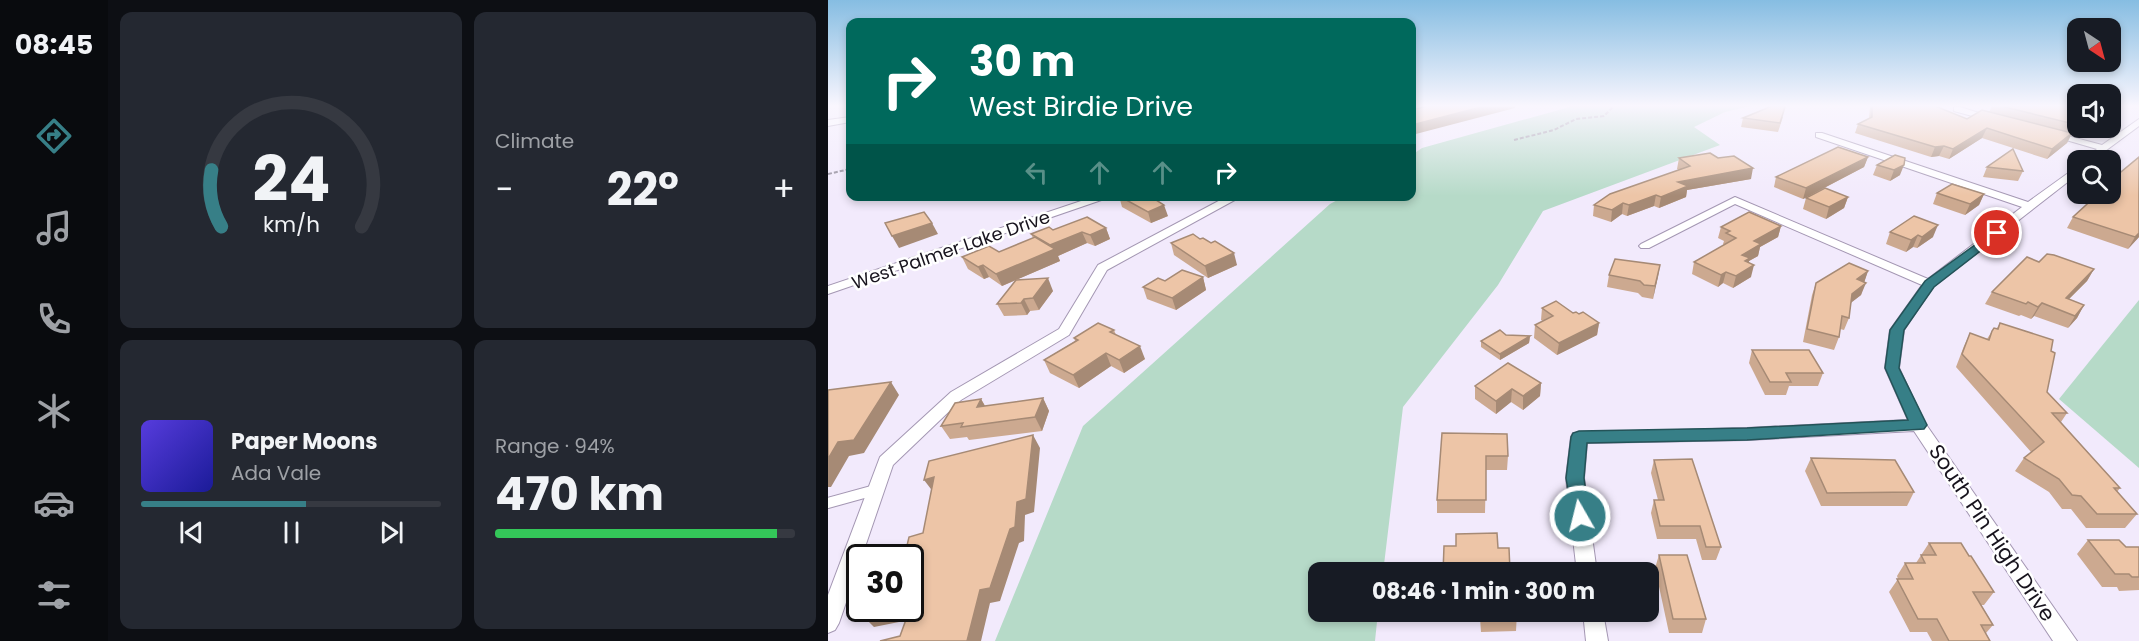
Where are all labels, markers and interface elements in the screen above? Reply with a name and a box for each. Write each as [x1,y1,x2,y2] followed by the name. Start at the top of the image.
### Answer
[2067,18,2121,72] north arrow
[2067,18,2121,204] map controls
[15,26,93,63] text: 08:45
[969,32,1075,91] text: 30 m
[870,42,948,120] icon: right
[2067,84,2121,138] button: sound
[969,88,1193,125] text: West Birdie Drive
[33,115,75,157] icon: directions
[495,127,574,155] text: Climate
[252,135,330,223] text: 24
[2067,150,2121,204] button: search
[1020,156,1053,189] icon: left
[1083,156,1116,189] icon: ahead
[1146,156,1179,189] icon: ahead
[1209,156,1242,189] icon: right
[607,158,679,221] text: 22°
[495,166,513,213] text: −
[772,166,795,213] text: +
[848,204,1053,295] street label: West Palmer Lake Drive
[33,207,75,249] icon: music
[1971,207,2022,258] pin
[262,209,320,240] text: km/h
[1980,216,2013,249] icon: arrive
[33,298,75,340] icon: phone
[33,390,75,432] icon: climate
[231,426,378,457] text: Paper Moons
[495,432,615,460] text: Range · 94%
[1922,438,2063,627] street label: South Pin High Drive
[231,459,321,487] text: Ada Vale
[495,463,664,526] text: 470 km
[33,482,75,524] icon: car
[1548,484,1612,548] position arrow
[175,516,208,549] icon: previous
[275,516,308,549] icon: pause
[375,516,408,549] icon: next
[846,544,924,622] speed limit sign: 30
[33,574,75,616] icon: filters
[1372,576,1595,607] text: 08:46 · 1 min · 300 m

